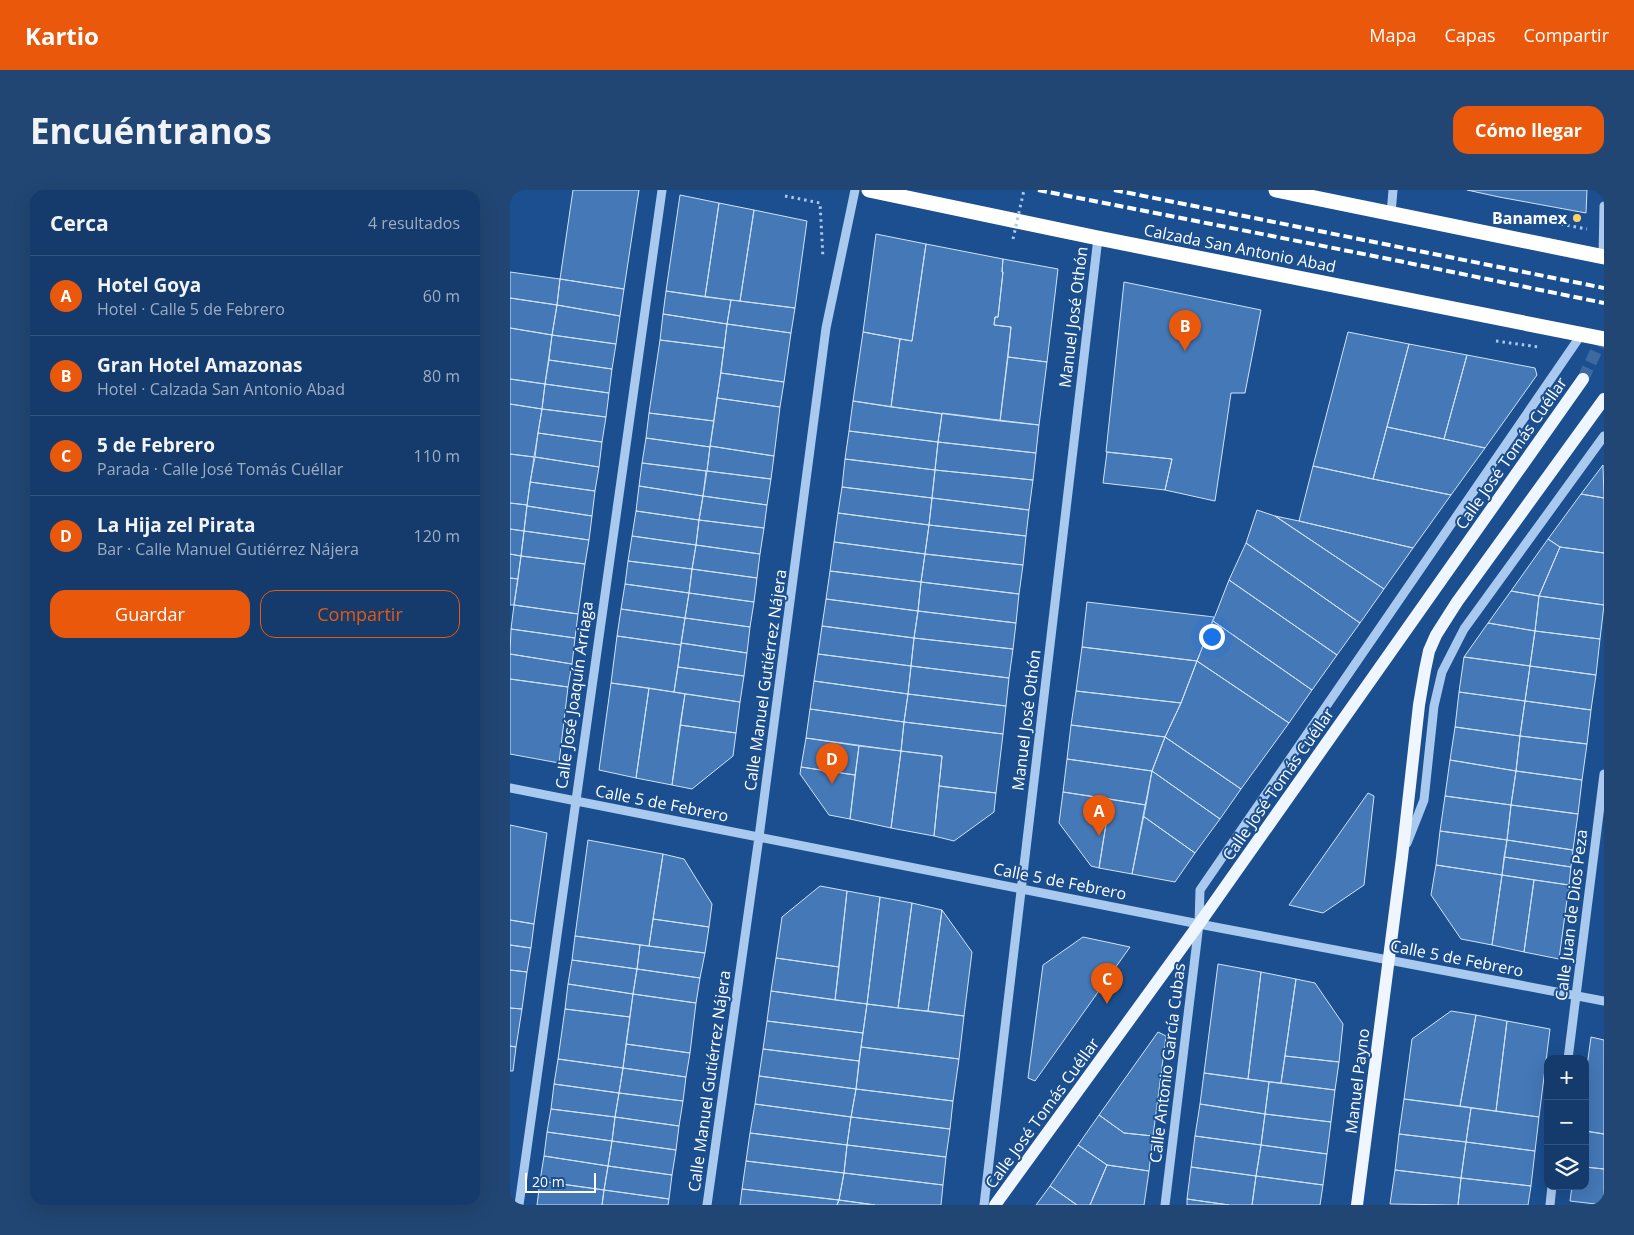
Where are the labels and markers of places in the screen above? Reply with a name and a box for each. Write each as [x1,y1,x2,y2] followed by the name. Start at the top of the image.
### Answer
[1492,207,1568,229] place label: Banamex
[1571,212,1583,224] marker: Banamex
[1169,310,1201,351] pin: B
[816,743,848,784] pin: D
[1083,795,1115,836] pin: A
[1091,963,1123,1004] pin: C

